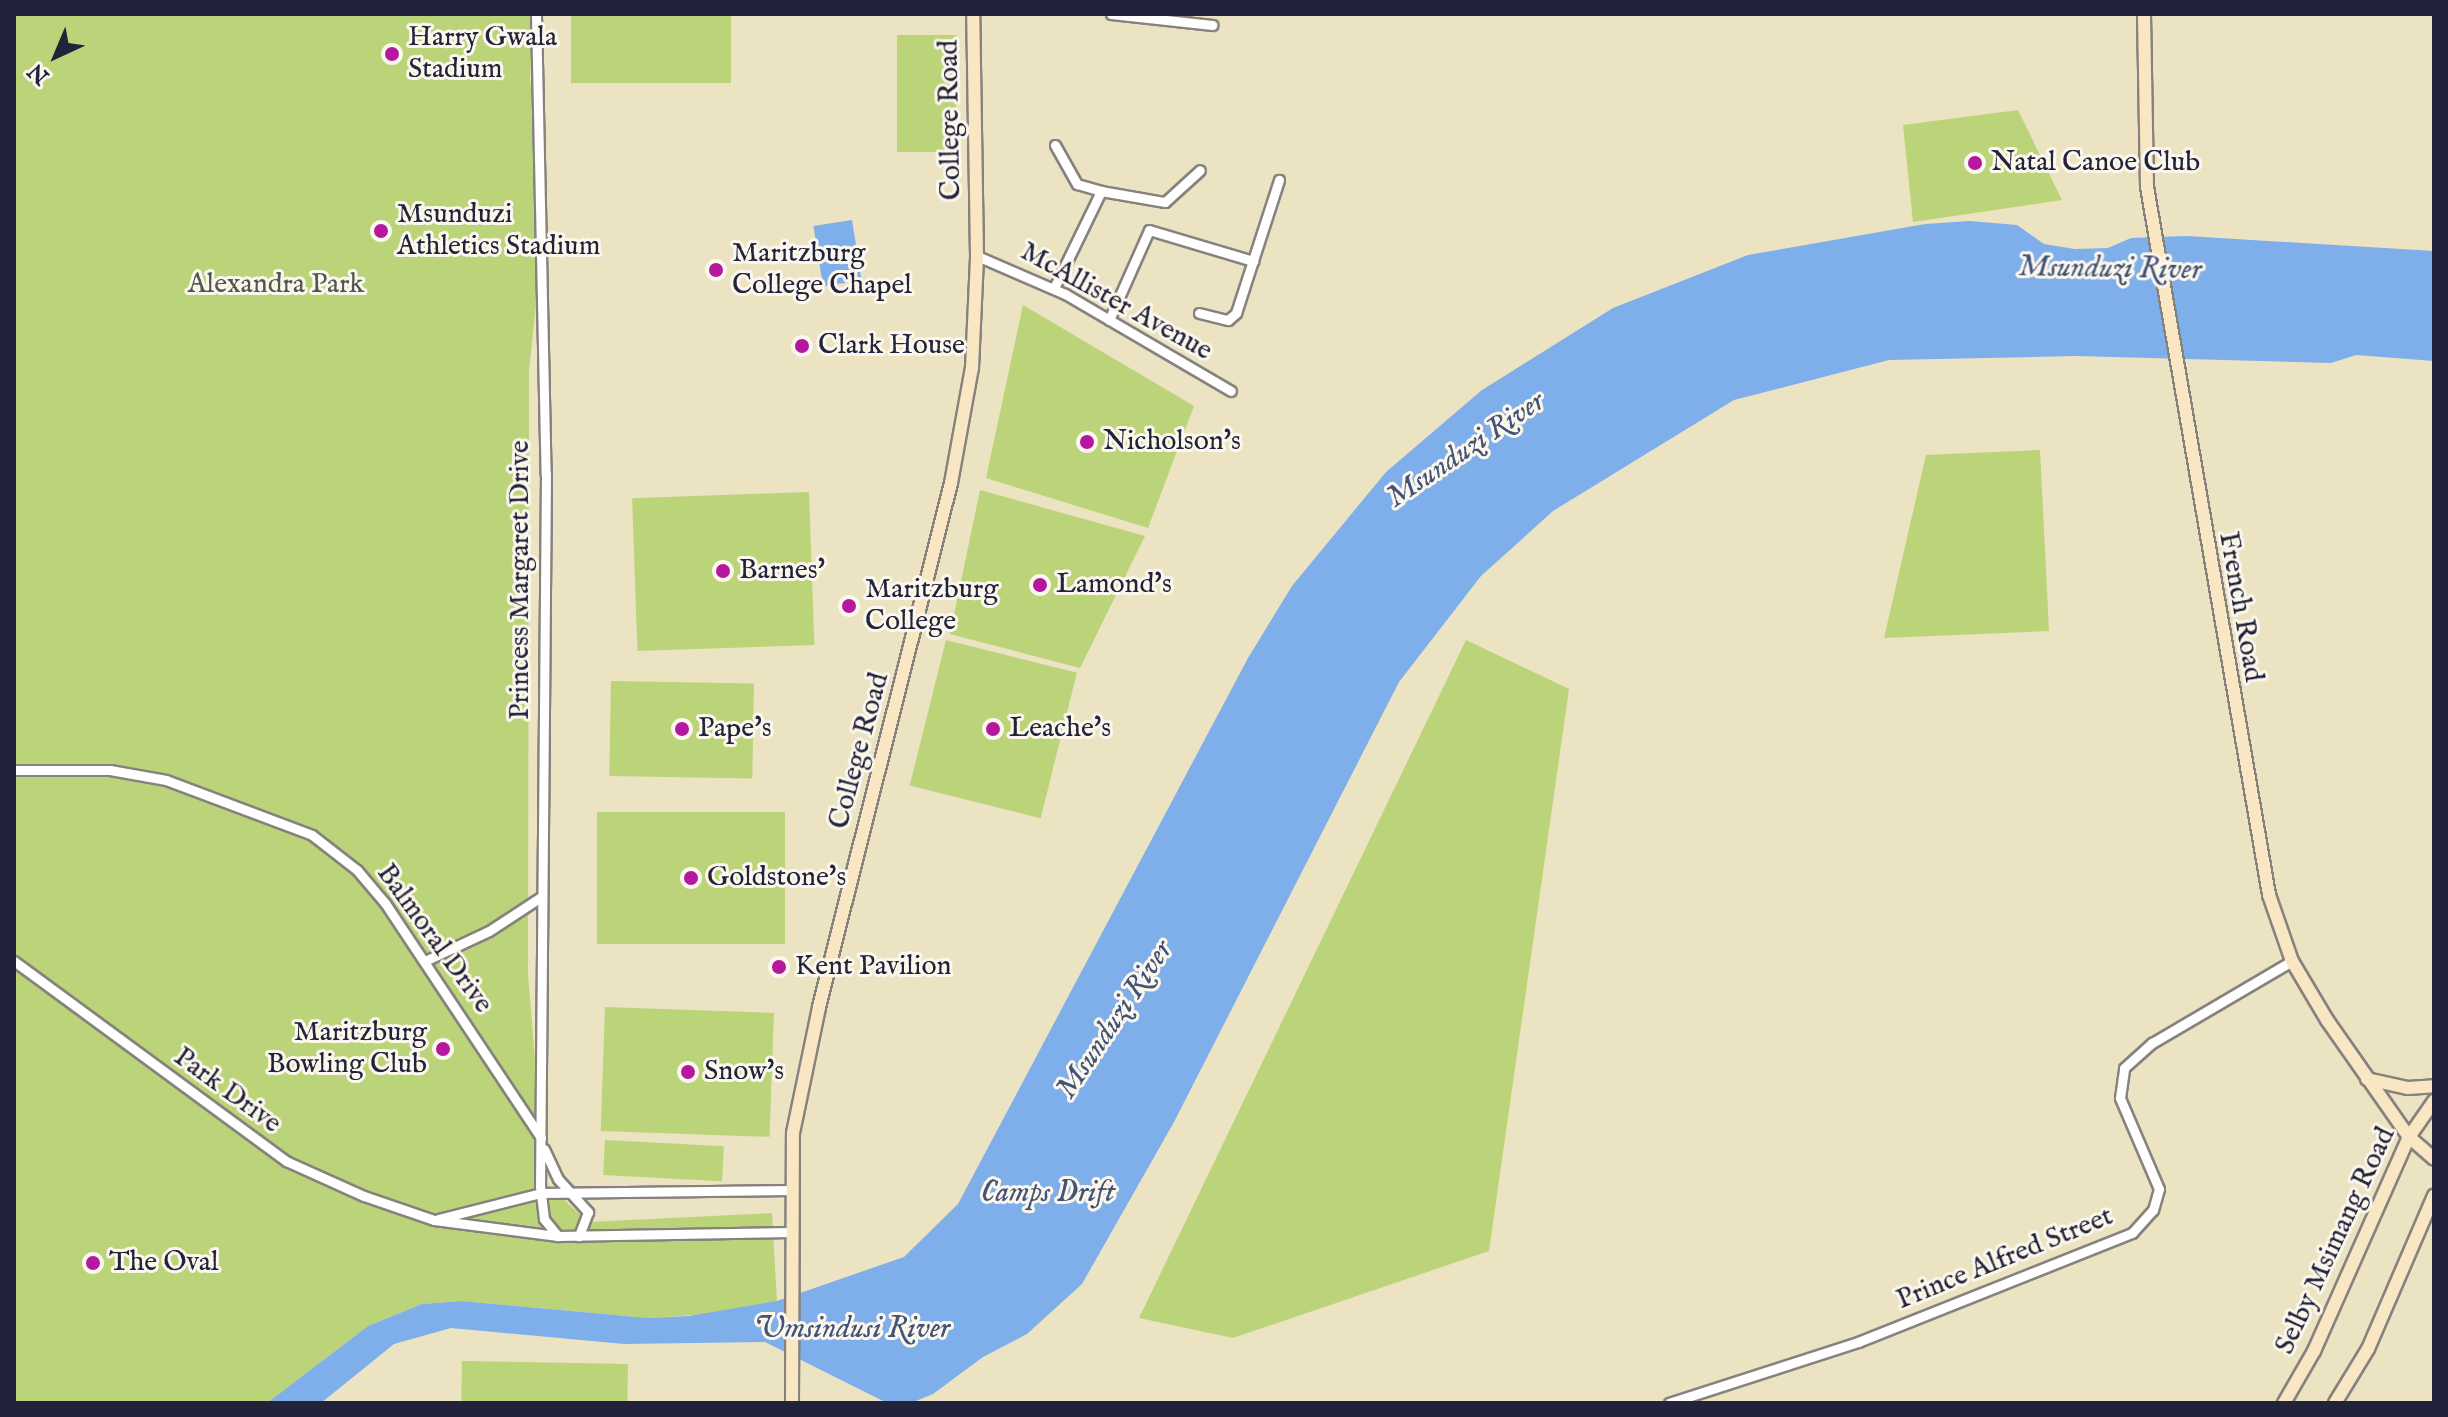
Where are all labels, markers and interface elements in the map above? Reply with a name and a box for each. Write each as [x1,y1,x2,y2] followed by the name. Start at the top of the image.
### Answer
[16,16,96,96] north arrow
[408,21,557,87] place label: Harry Gwala Stadium
[933,39,969,201] street label: College Road
[383,45,401,63] marker: Harry Gwala Stadium
[23,57,56,90] text: N
[1991,146,2200,180] place label: Natal Canoe Club
[1966,154,1984,172] marker: Natal Canoe Club
[397,198,600,264] place label: Msunduzi Athletics Stadium
[372,222,390,240] marker: Msunduzi Athletics Stadium
[1014,235,1218,369] street label: McAllister Avenue
[732,237,912,303] place label: Maritzburg College Chapel
[2018,249,2202,289] water label: Msunduzi River
[707,261,725,279] marker: Maritzburg College Chapel
[188,268,364,302] park label: Alexandra Park
[818,329,965,363] place label: Clark House
[793,337,811,355] marker: Clark House
[1380,384,1552,516] water label: Msunduzi River
[1103,425,1241,459] place label: Nicholson's
[1078,433,1096,451] marker: Nicholson's
[504,440,538,720] street label: Princess Margaret Drive
[2210,529,2270,685] street label: French Road
[739,554,825,588] place label: Barnes'
[714,562,732,580] marker: Barnes'
[1056,568,1172,602] place label: Lamond's
[865,573,999,639] place label: Maritzburg College
[1031,576,1049,594] marker: Lamond's
[840,597,858,615] marker: Maritzburg College
[823,669,897,833] street label: College Road
[698,712,772,746] place label: Pape's
[1009,712,1111,746] place label: Leache's
[673,720,691,738] marker: Pape's
[984,720,1002,738] marker: Leache's
[369,858,499,1020] street label: Balmoral Drive
[707,861,846,895] place label: Goldstone's
[682,869,700,887] marker: Goldstone's
[1049,934,1181,1106] water label: Msunduzi River
[795,950,951,984] place label: Kent Pavilion
[770,958,788,976] marker: Kent Pavilion
[267,1016,427,1082] place label: Maritzburg Bowling Club
[434,1040,452,1058] marker: Maritzburg Bowling Club
[167,1041,287,1141] street label: Park Drive
[704,1055,784,1089] place label: Snow's
[679,1063,697,1081] marker: Snow's
[2269,1122,2403,1360] street label: Selby Msimang Road
[981,1175,1115,1211] water label: Camps Drift
[1892,1200,2118,1318] street label: Prince Alfred Street
[109,1246,219,1280] place label: The Oval
[84,1254,102,1272] marker: The Oval
[754,1311,950,1347] water label: Umsindusi River

